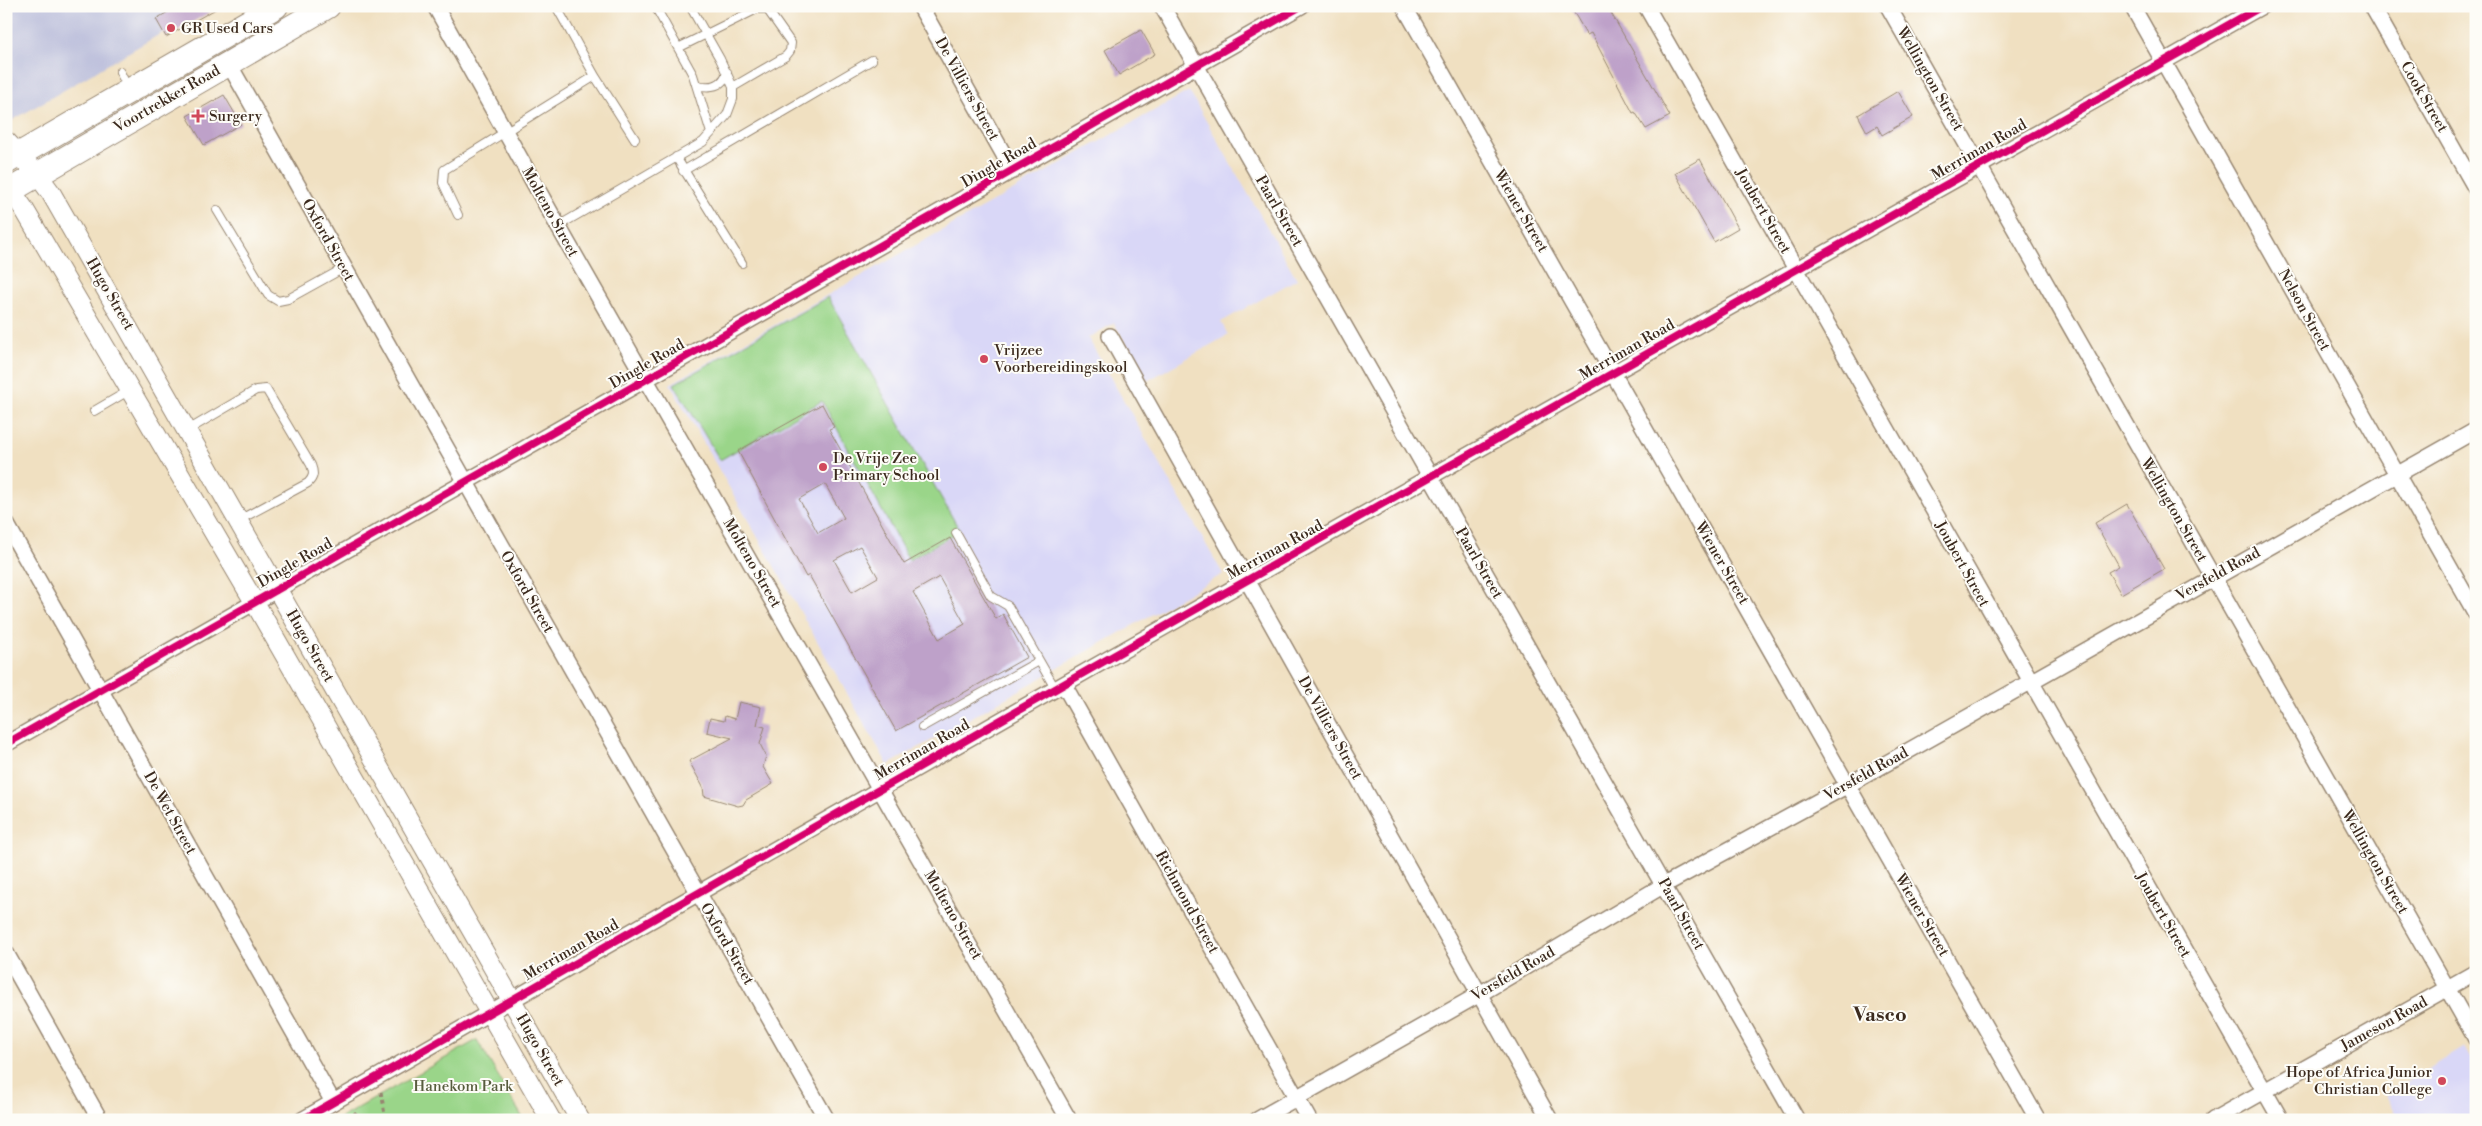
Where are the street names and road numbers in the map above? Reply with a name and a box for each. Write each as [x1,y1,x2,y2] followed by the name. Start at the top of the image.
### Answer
[1892,23,1968,135] street label: Wellington Street
[931,34,1004,145] street label: De Villiers Street
[2396,58,2452,136] street label: Cook Street
[109,61,224,138] street label: Voortrekker Road
[1928,115,2030,185] street label: Merriman Road
[958,134,1040,192] street label: Dingle Road
[517,164,583,261] street label: Molteno Street
[1730,164,1795,258] street label: Joubert Street
[1489,165,1553,256] street label: Wiener Street
[1251,172,1307,251] street label: Paarl Street
[297,195,359,285] street label: Oxford Street
[82,254,139,334] street label: Hugo Street
[2274,266,2335,355] street label: Nelson Street
[1576,315,1678,385] street label: Merriman Road
[606,335,688,393] street label: Dingle Road
[2136,454,2212,566] street label: Wellington Street
[719,515,786,612] street label: Molteno Street
[1224,516,1327,584] street label: Merriman Road
[1690,517,1754,608] street label: Wiener Street
[1930,517,1994,611] street label: Joubert Street
[1451,524,1507,603] street label: Paarl Street
[254,534,336,592] street label: Dingle Road
[2172,543,2264,605] street label: Versfeld Road
[496,548,558,637] street label: Oxford Street
[282,606,339,686] street label: Hugo Street
[1294,673,1367,784] street label: De Villiers Street
[871,715,973,785] street label: Merriman Road
[1820,743,1912,805] street label: Versfeld Road
[139,768,201,858] street label: De Wet Street
[2337,806,2413,918] street label: Wellington Street
[1151,847,1223,957] street label: Richmond Street
[920,867,987,964] street label: Molteno Street
[2130,868,2195,962] street label: Joubert Street
[1890,869,1954,960] street label: Wiener Street
[1653,875,1709,954] street label: Paarl Street
[696,900,758,989] street label: Oxford Street
[520,915,622,985] street label: Merriman Road
[1467,942,1559,1006] street label: Versfeld Road
[2336,992,2431,1056] street label: Jameson Road
[512,1010,569,1090] street label: Hugo Street

